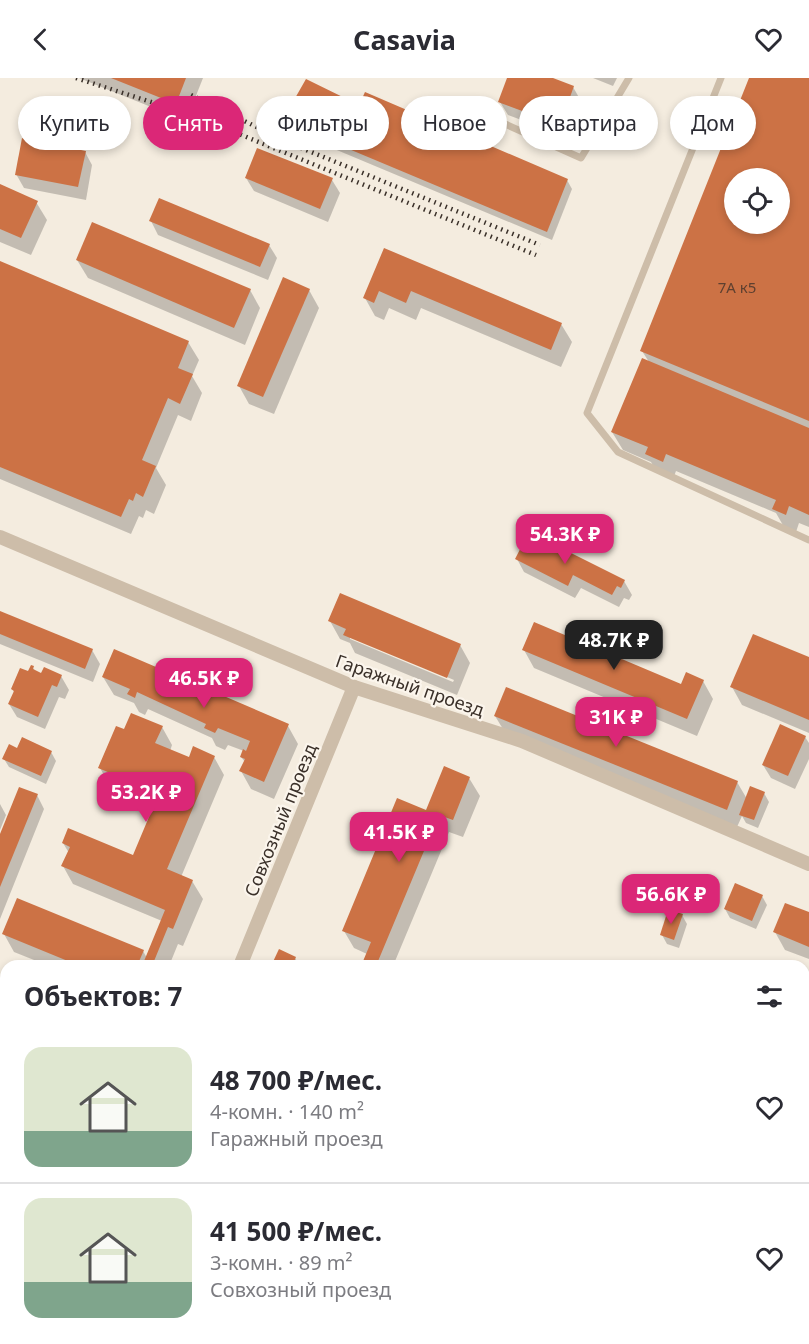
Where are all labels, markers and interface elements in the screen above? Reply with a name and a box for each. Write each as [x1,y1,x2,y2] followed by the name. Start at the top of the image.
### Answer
[353,21,456,58] text: Casavia
[24,23,57,56] icon: back
[752,23,785,56] icon: heart
[18,96,131,150] chip: Купить
[143,96,244,150] chip: Снять
[256,96,389,150] chip: Фильтры
[401,96,507,150] chip: Новое
[519,96,658,150] chip: Квартира
[670,96,756,150] chip: Дом
[724,168,790,234] map controls
[724,168,790,234] button: locate
[718,277,756,297] house number: 7А к5
[510,514,620,565] pin: 54.3K ₽
[530,520,600,547] text: 54.3K ₽
[559,620,669,671] pin: 48.7K ₽
[579,626,649,653] text: 48.7K ₽
[333,648,487,722] street label: Гаражный проезд
[149,658,259,709] pin: 46.5K ₽
[169,664,239,691] text: 46.5K ₽
[574,697,658,748] pin: 31K ₽
[589,703,643,730] text: 31K ₽
[238,740,322,900] street label: Совхозный проезд
[91,772,201,823] pin: 53.2K ₽
[111,778,181,805] text: 53.2K ₽
[344,812,454,863] pin: 41.5K ₽
[364,818,434,845] text: 41.5K ₽
[616,874,726,925] pin: 56.6K ₽
[636,880,706,907] text: 56.6K ₽
[24,978,182,1014] text: Объектов: 7
[753,980,786,1013] icon: filters
[210,1062,382,1098] text: 48 700 ₽/мес.
[72,1071,144,1143] icon: home
[753,1091,786,1124] icon: heart
[210,1098,364,1125] text: 4-комн. · 140 m²
[210,1125,383,1152] text: Гаражный проезд
[210,1213,382,1249] text: 41 500 ₽/мес.
[72,1222,144,1294] icon: home
[753,1242,786,1275] icon: heart
[210,1249,353,1276] text: 3-комн. · 89 m²
[210,1276,391,1303] text: Совхозный проезд

